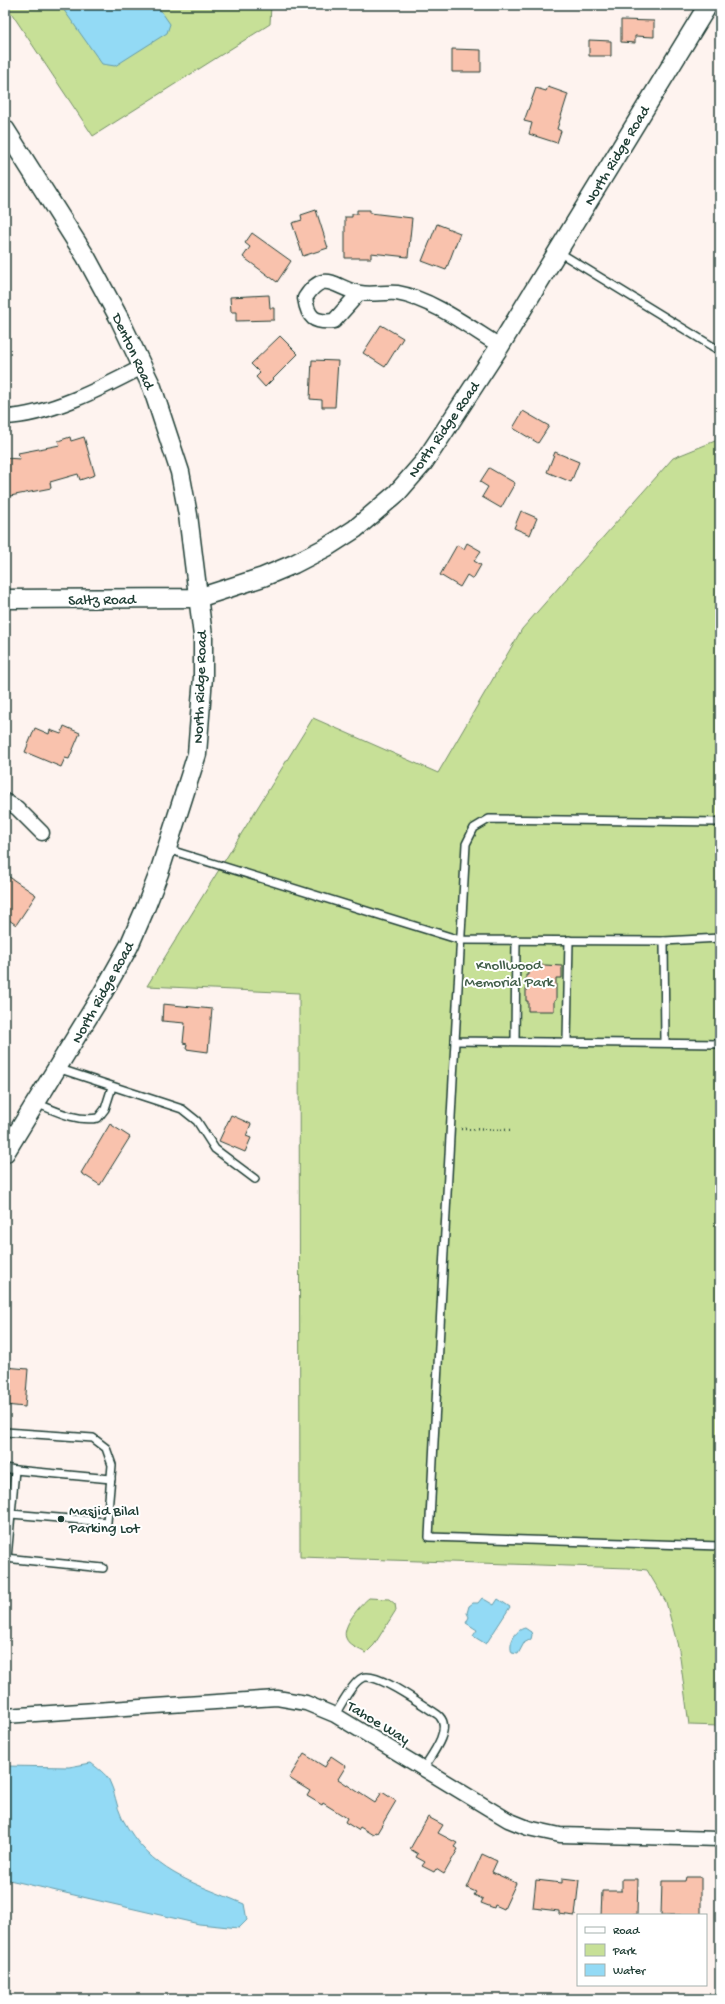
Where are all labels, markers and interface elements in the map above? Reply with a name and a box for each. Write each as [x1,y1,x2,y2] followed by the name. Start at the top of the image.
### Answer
[581,102,655,209] street label: North Ridge Road
[106,310,158,394] street label: Denton Road
[405,378,485,482] street label: North Ridge Road
[68,591,137,611] street label: Saltz Road
[190,629,212,744] street label: North Ridge Road
[68,938,140,1047] street label: North Ridge Road
[465,957,555,992] park label: Knollwood Memorial Park
[68,1503,141,1538] place label: Masjid Bilal Parking Lot
[56,1514,66,1524] marker: Masjid Bilal Parking Lot
[343,1698,413,1750] street label: Tahoe Way
[577,1914,707,1986] legend
[613,1925,640,1939] text: Road
[612,1945,638,1959] text: Park
[613,1965,647,1979] text: Water

